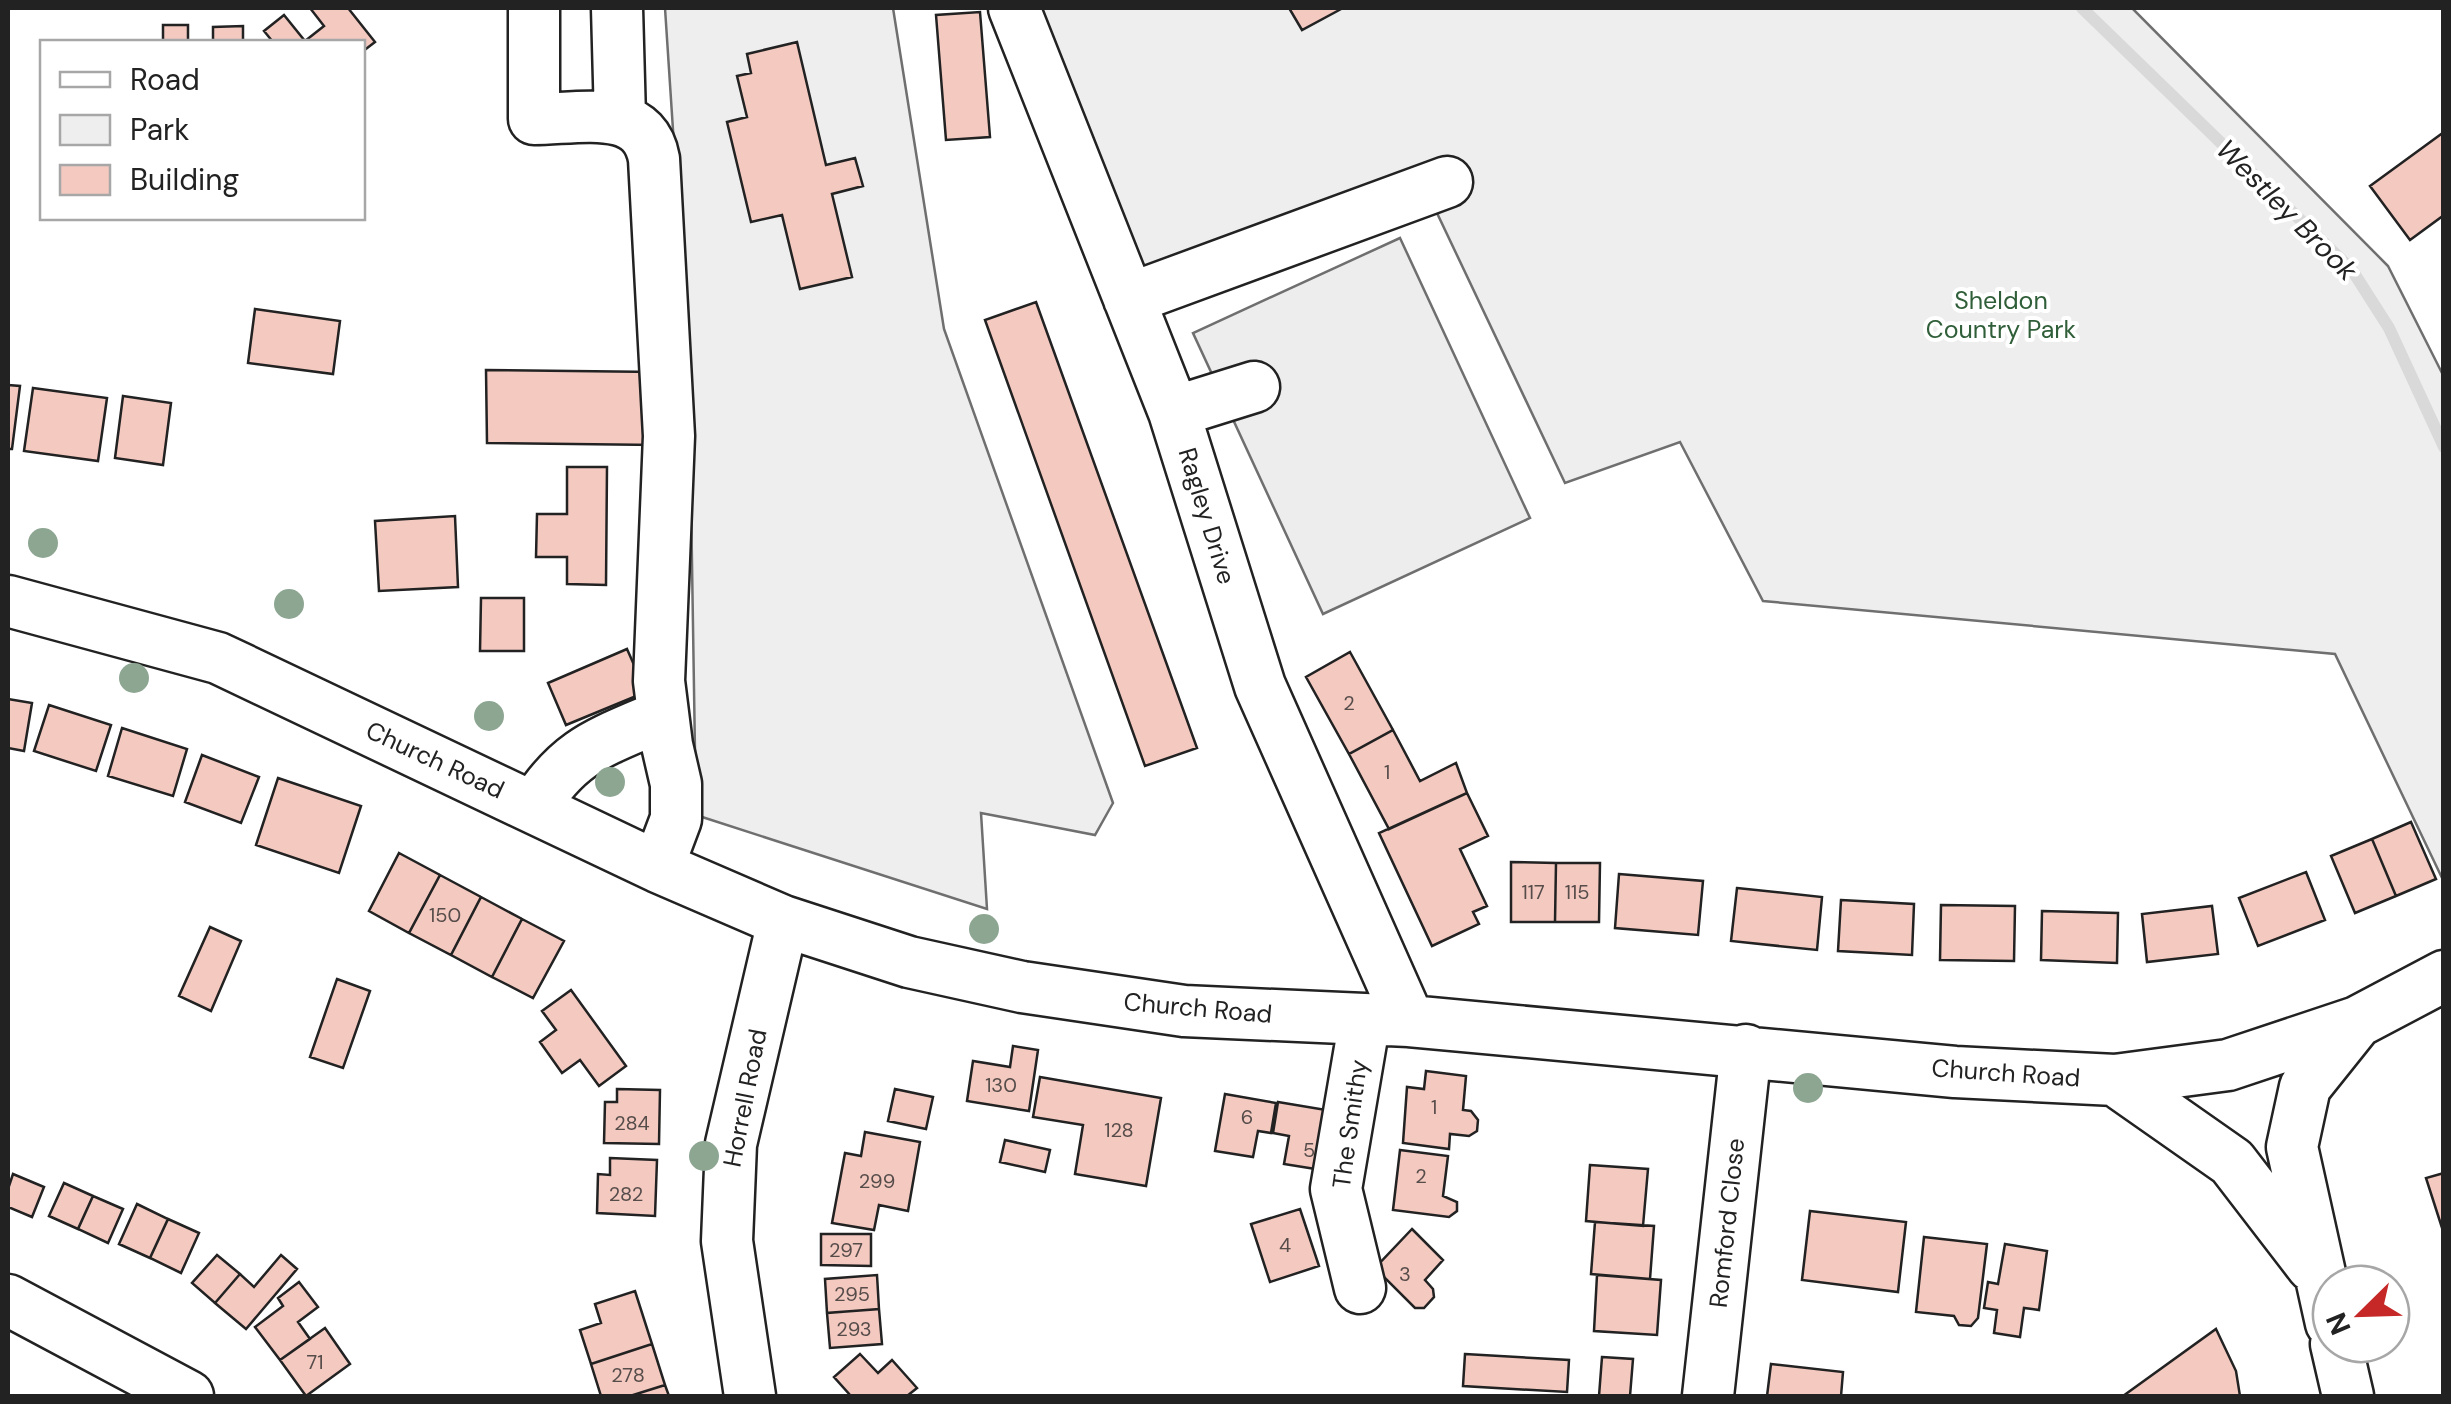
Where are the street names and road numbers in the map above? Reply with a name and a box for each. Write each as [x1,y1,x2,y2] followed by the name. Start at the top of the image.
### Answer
[1171,444,1243,588] street label: Ragley Drive
[361,714,509,806] street label: Church Road
[1122,985,1274,1031] street label: Church Road
[715,1026,775,1170] street label: Horrell Road
[1931,1051,2081,1095] street label: Church Road
[1325,1057,1375,1191] street label: The Smithy
[1702,1137,1752,1309] street label: Romford Close

